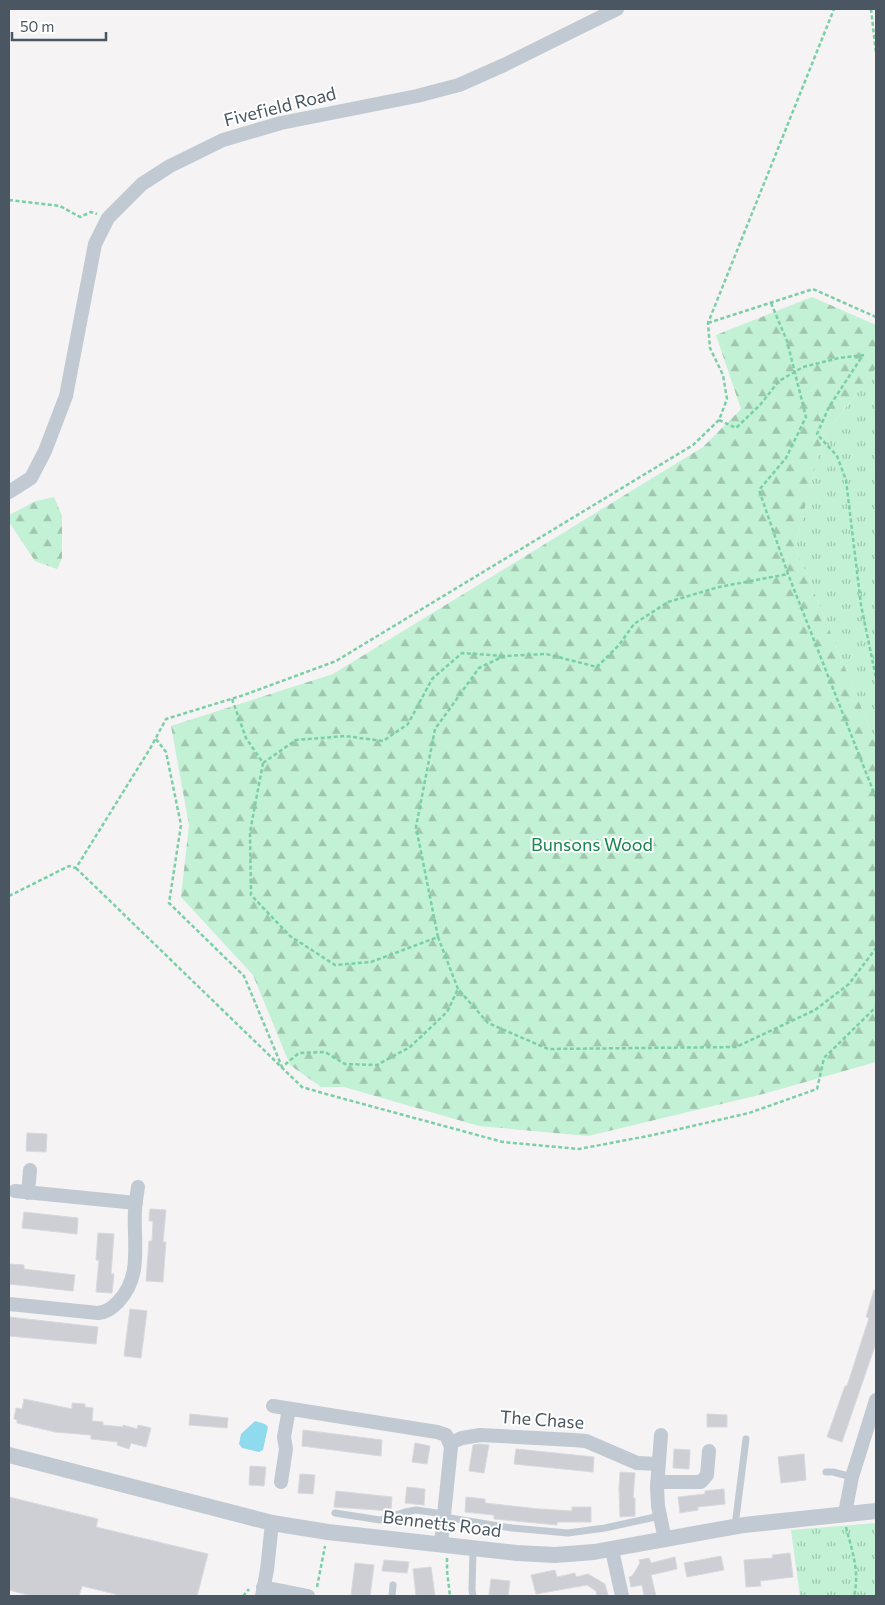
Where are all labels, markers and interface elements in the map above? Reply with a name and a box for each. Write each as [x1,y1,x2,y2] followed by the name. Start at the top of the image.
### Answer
[12,10,106,42] scale bar
[20,17,54,35] text: 50 m
[221,81,338,131] street label: Fivefield Road
[531,833,653,855] park label: Bunsons Wood
[499,1405,585,1433] street label: The Chase
[381,1505,503,1541] street label: Bennetts Road

